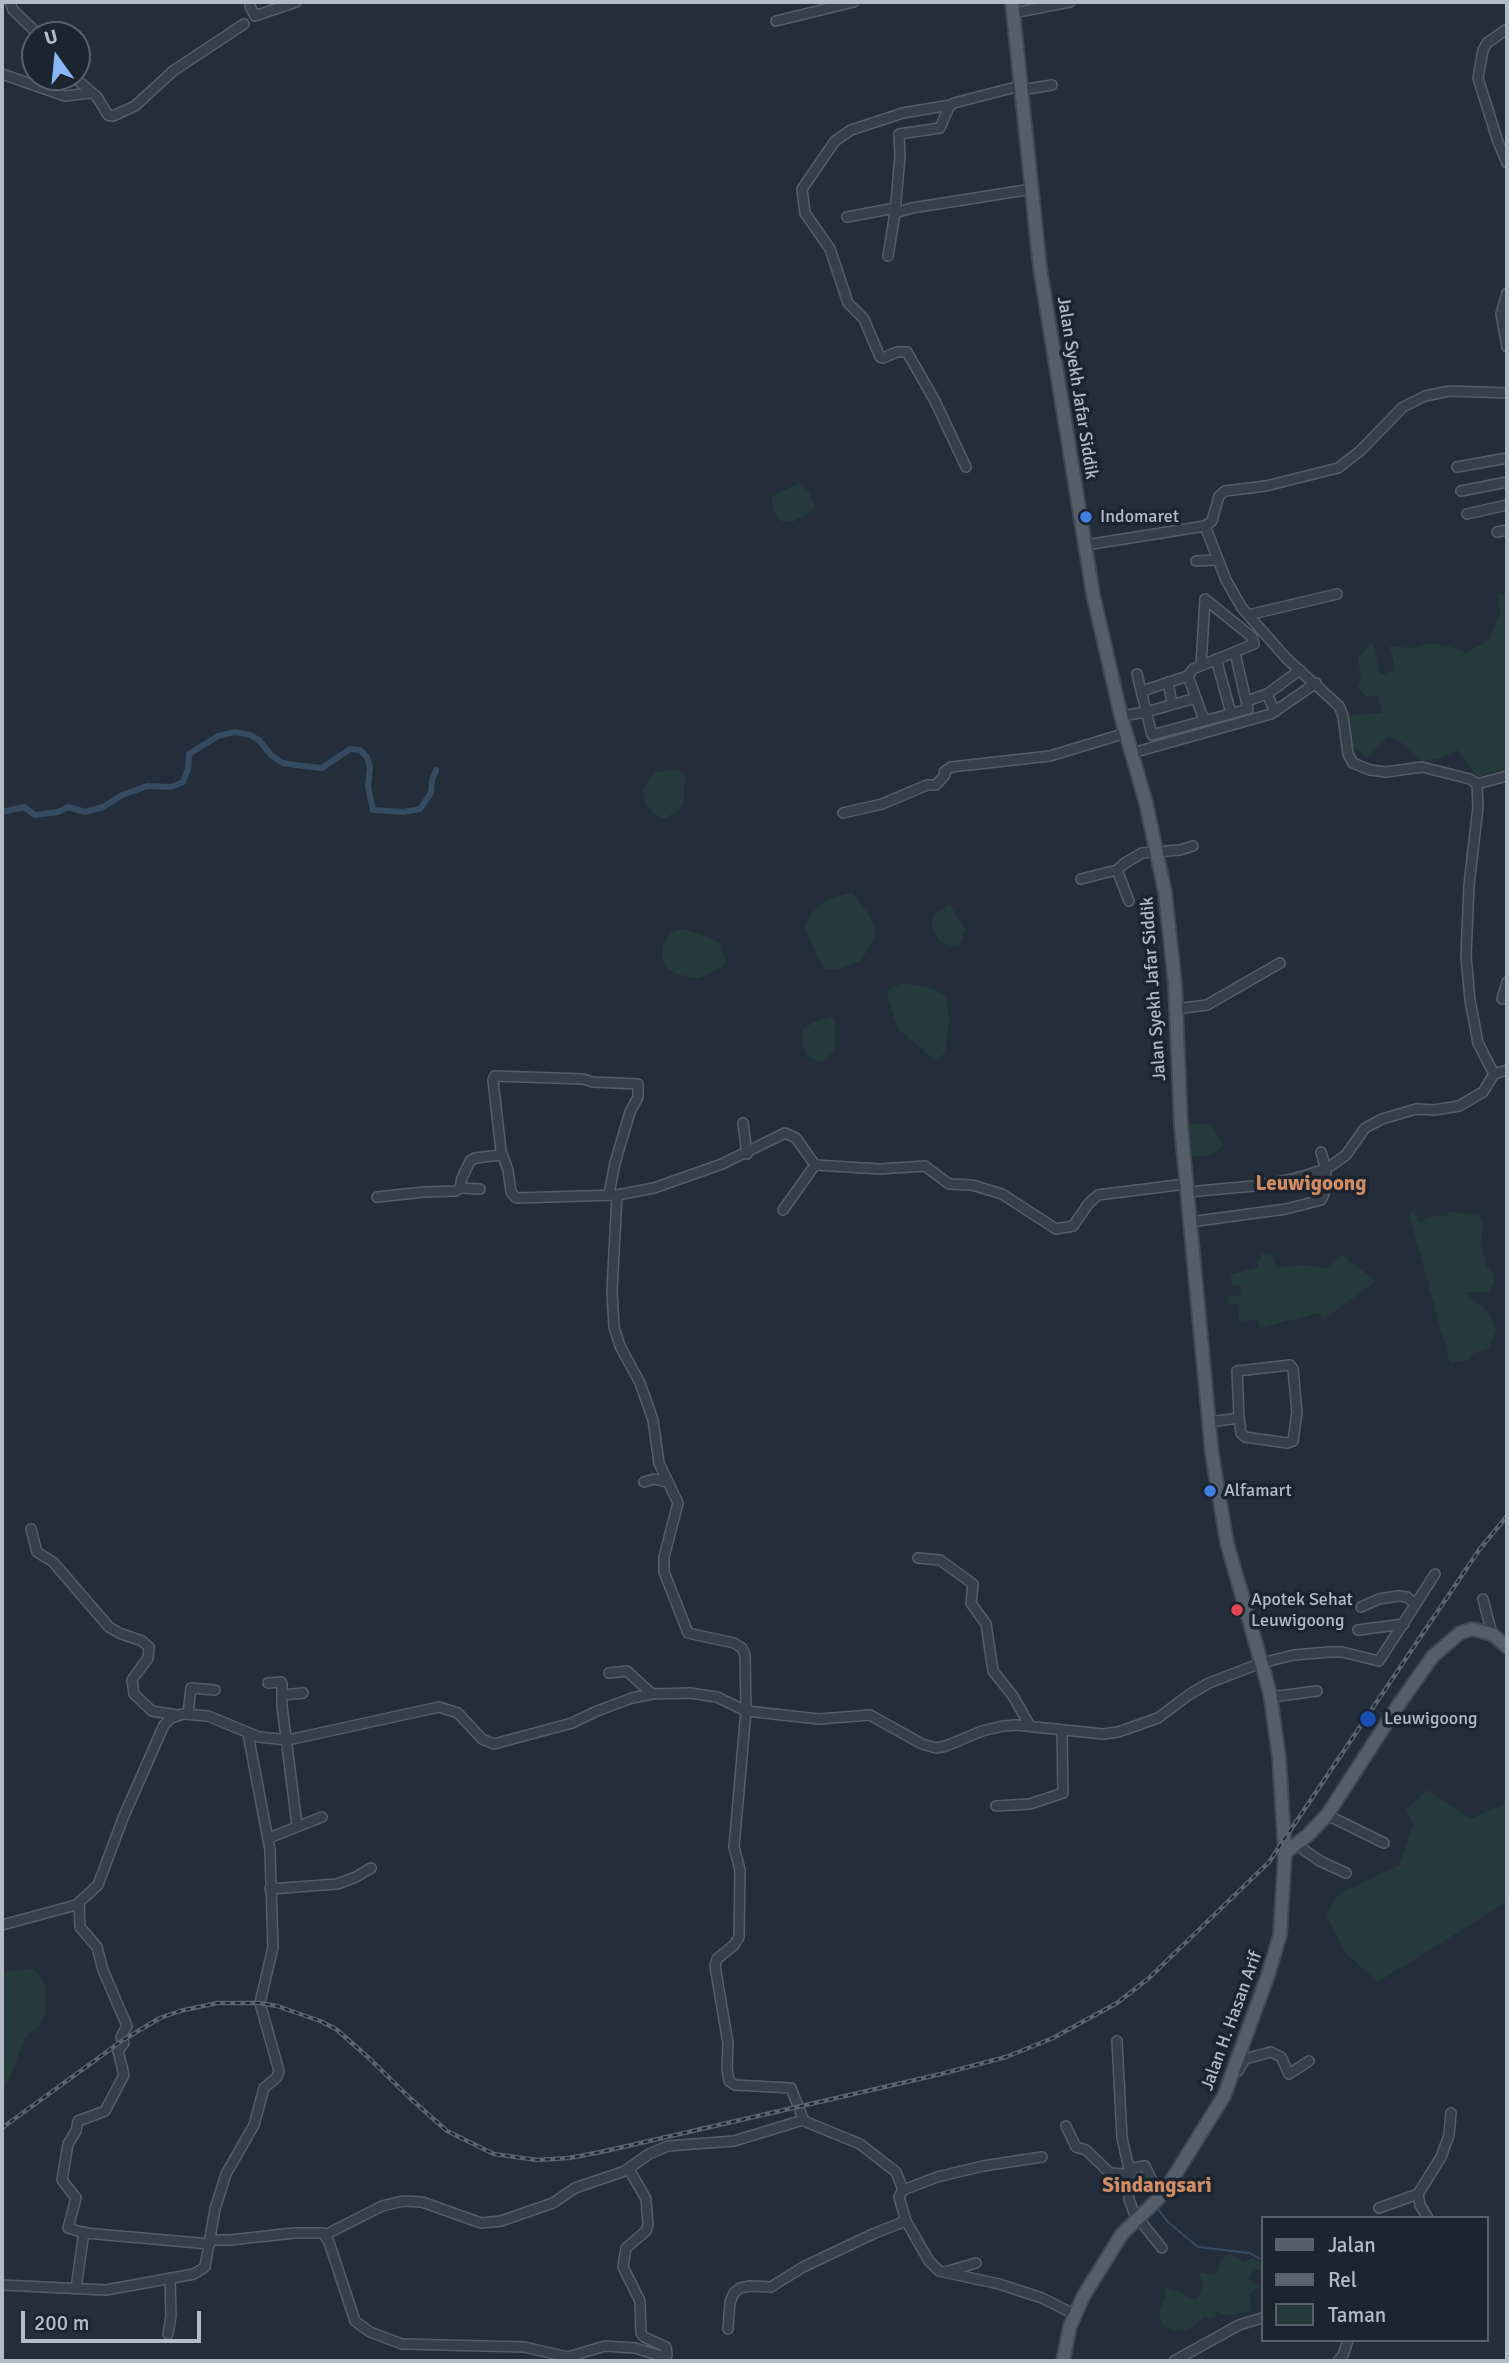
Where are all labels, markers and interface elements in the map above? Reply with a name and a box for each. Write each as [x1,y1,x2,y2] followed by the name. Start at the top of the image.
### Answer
[21,21,91,91] north arrow
[42,24,60,51] text: U
[1052,295,1102,481] street label: Jalan Syekh Jafar Siddik
[1100,506,1179,528] place label: Indomaret
[1078,509,1094,525] marker: Indomaret
[1137,896,1171,1082] street label: Jalan Syekh Jafar Siddik
[1255,1171,1367,1197] district label: Leuwigoong
[1224,1480,1292,1502] place label: Alfamart
[1202,1483,1218,1499] marker: Alfamart
[1251,1589,1353,1632] place label: Apotek Sehat Leuwigoong
[1229,1602,1245,1618] marker: Apotek Sehat Leuwigoong
[1384,1708,1477,1730] place label: Leuwigoong
[1358,1709,1378,1729] marker: Leuwigoong
[1197,1948,1267,2094] street label: Jalan H. Hasan Arif
[1102,2173,1212,2199] district label: Sindangsari
[1260,2216,1488,2342] legend
[1328,2232,1376,2258] text: Jalan
[1328,2267,1357,2293] text: Rel
[24,2296,205,2340] scale bar
[1328,2302,1386,2328] text: Taman
[34,2310,89,2336] text: 200 m

